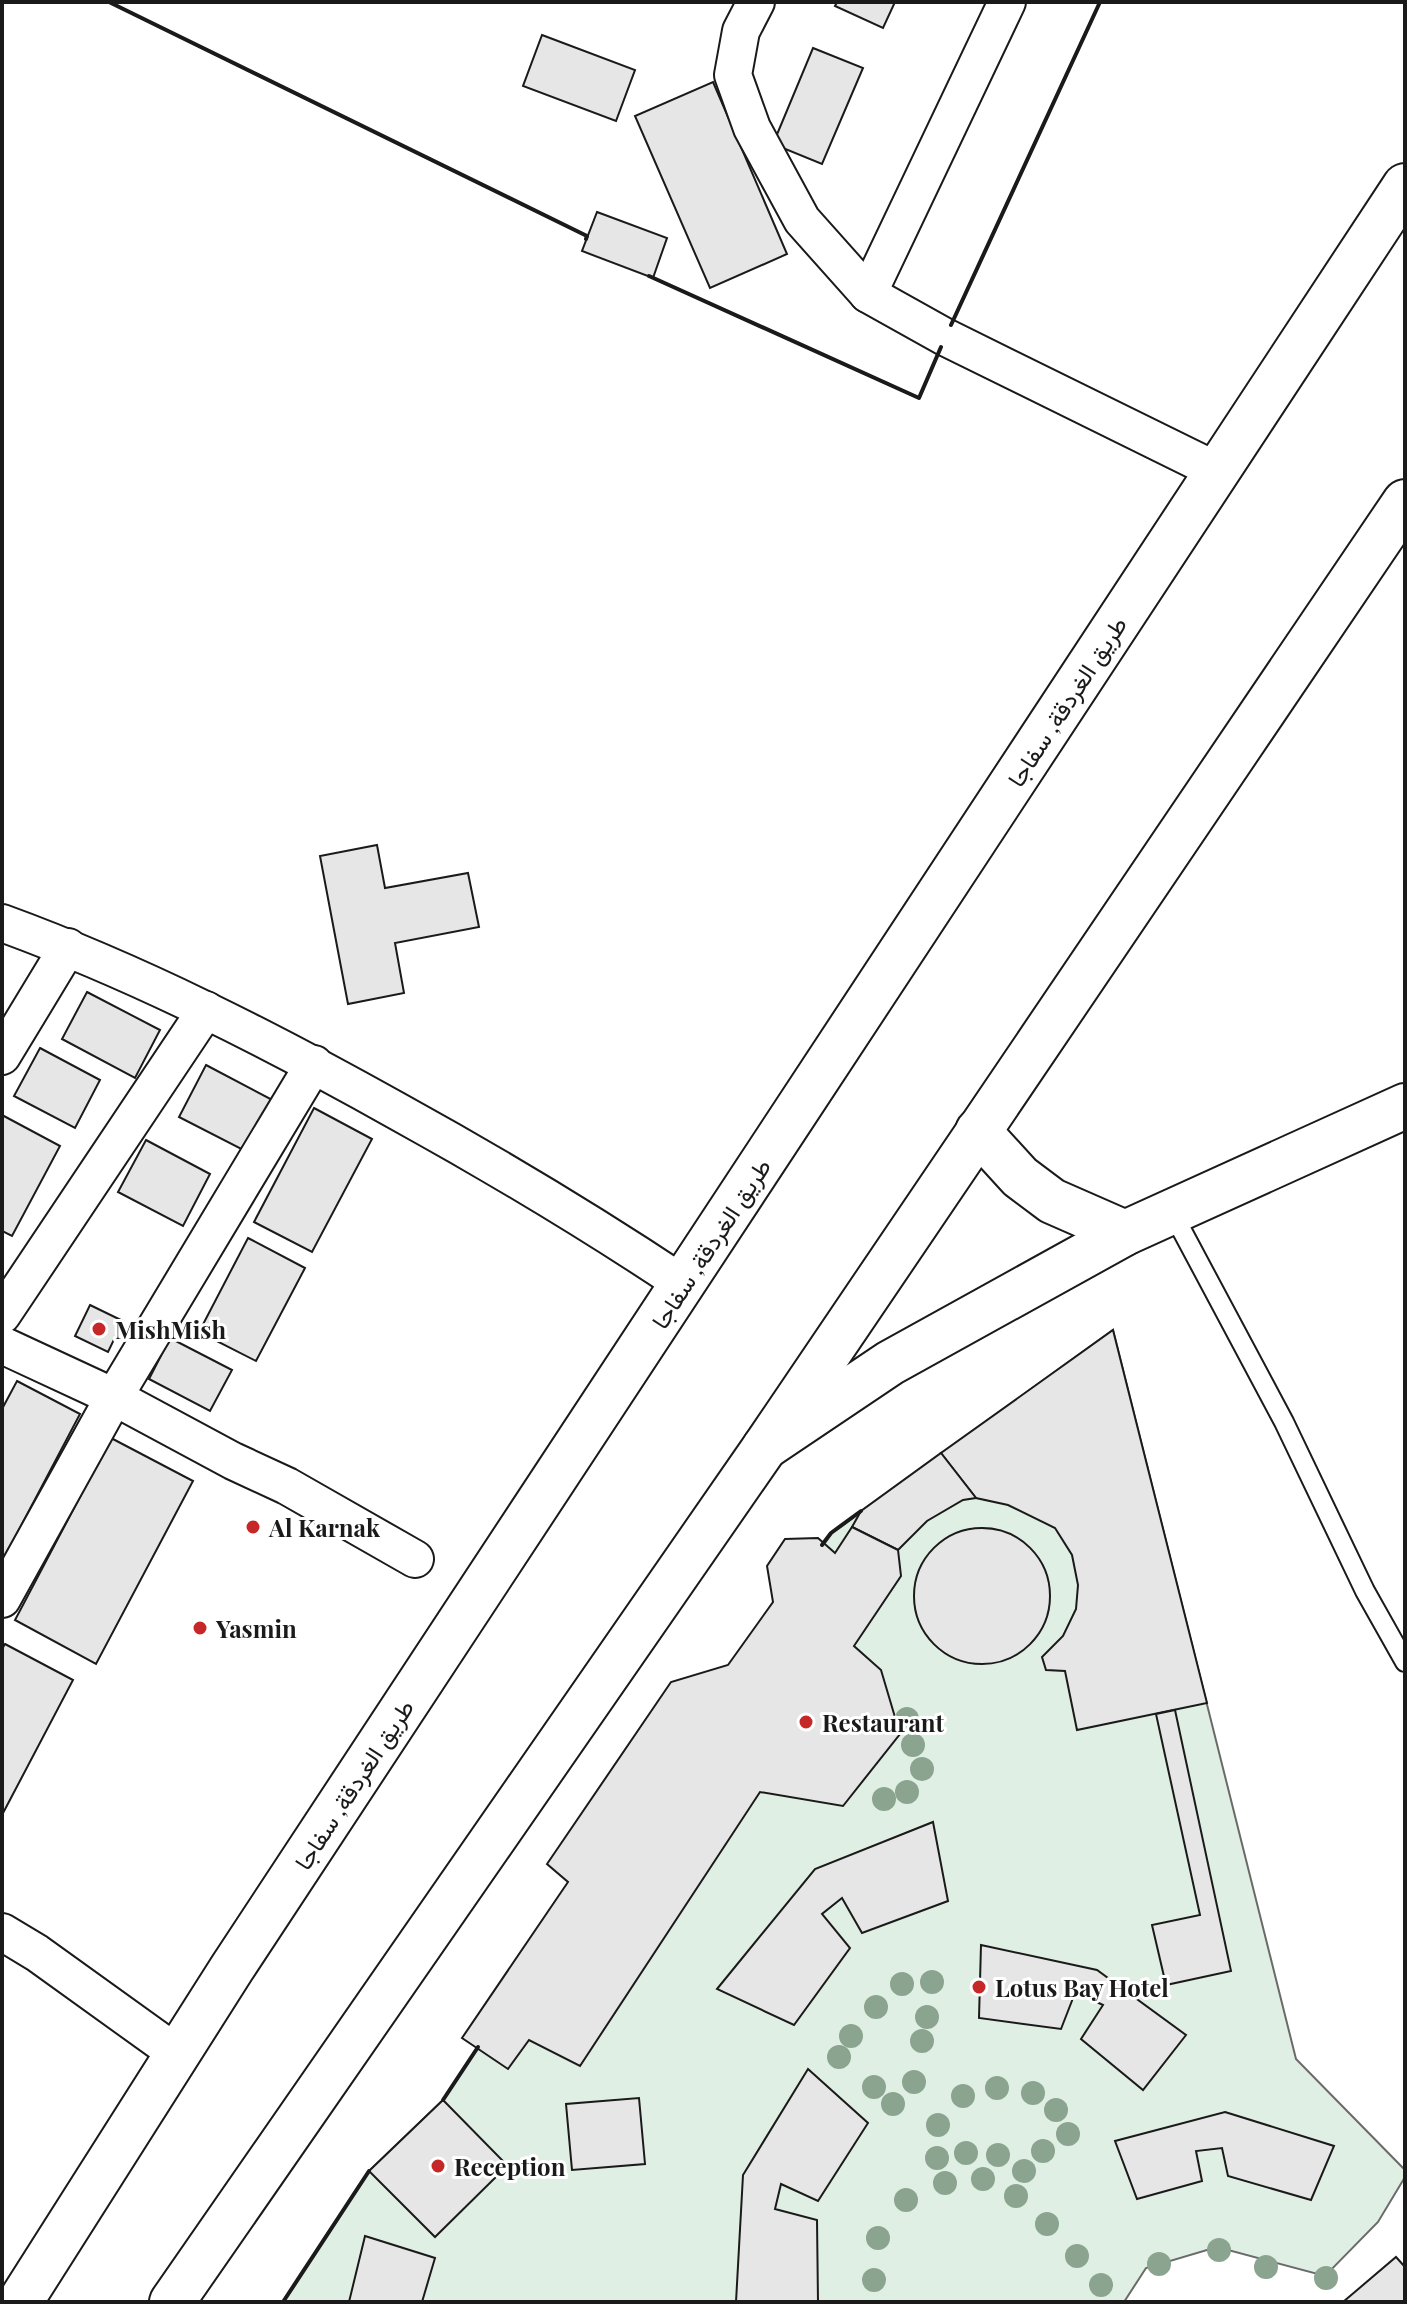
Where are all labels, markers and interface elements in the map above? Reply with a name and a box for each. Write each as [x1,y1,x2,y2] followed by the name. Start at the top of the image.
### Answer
[999,610,1134,793] street label: طريق الغردقة, سفاجا
[643,1152,778,1335] street label: طريق الغردقة, سفاجا
[115,1313,226,1345] place label: MishMish
[90,1320,108,1338] marker: MishMish
[268,1511,381,1543] place label: Al Karnak
[244,1518,262,1536] marker: Al Karnak
[215,1612,297,1644] place label: Yasmin
[191,1619,209,1637] marker: Yasmin
[286,1693,421,1876] street label: طريق الغردقة, سفاجا
[822,1706,945,1738] place label: Restaurant
[797,1713,815,1731] marker: Restaurant
[995,1971,1169,2003] place label: Lotus Bay Hotel
[970,1978,988,1996] marker: Lotus Bay Hotel
[454,2150,566,2182] place label: Reception
[429,2157,447,2175] marker: Reception

